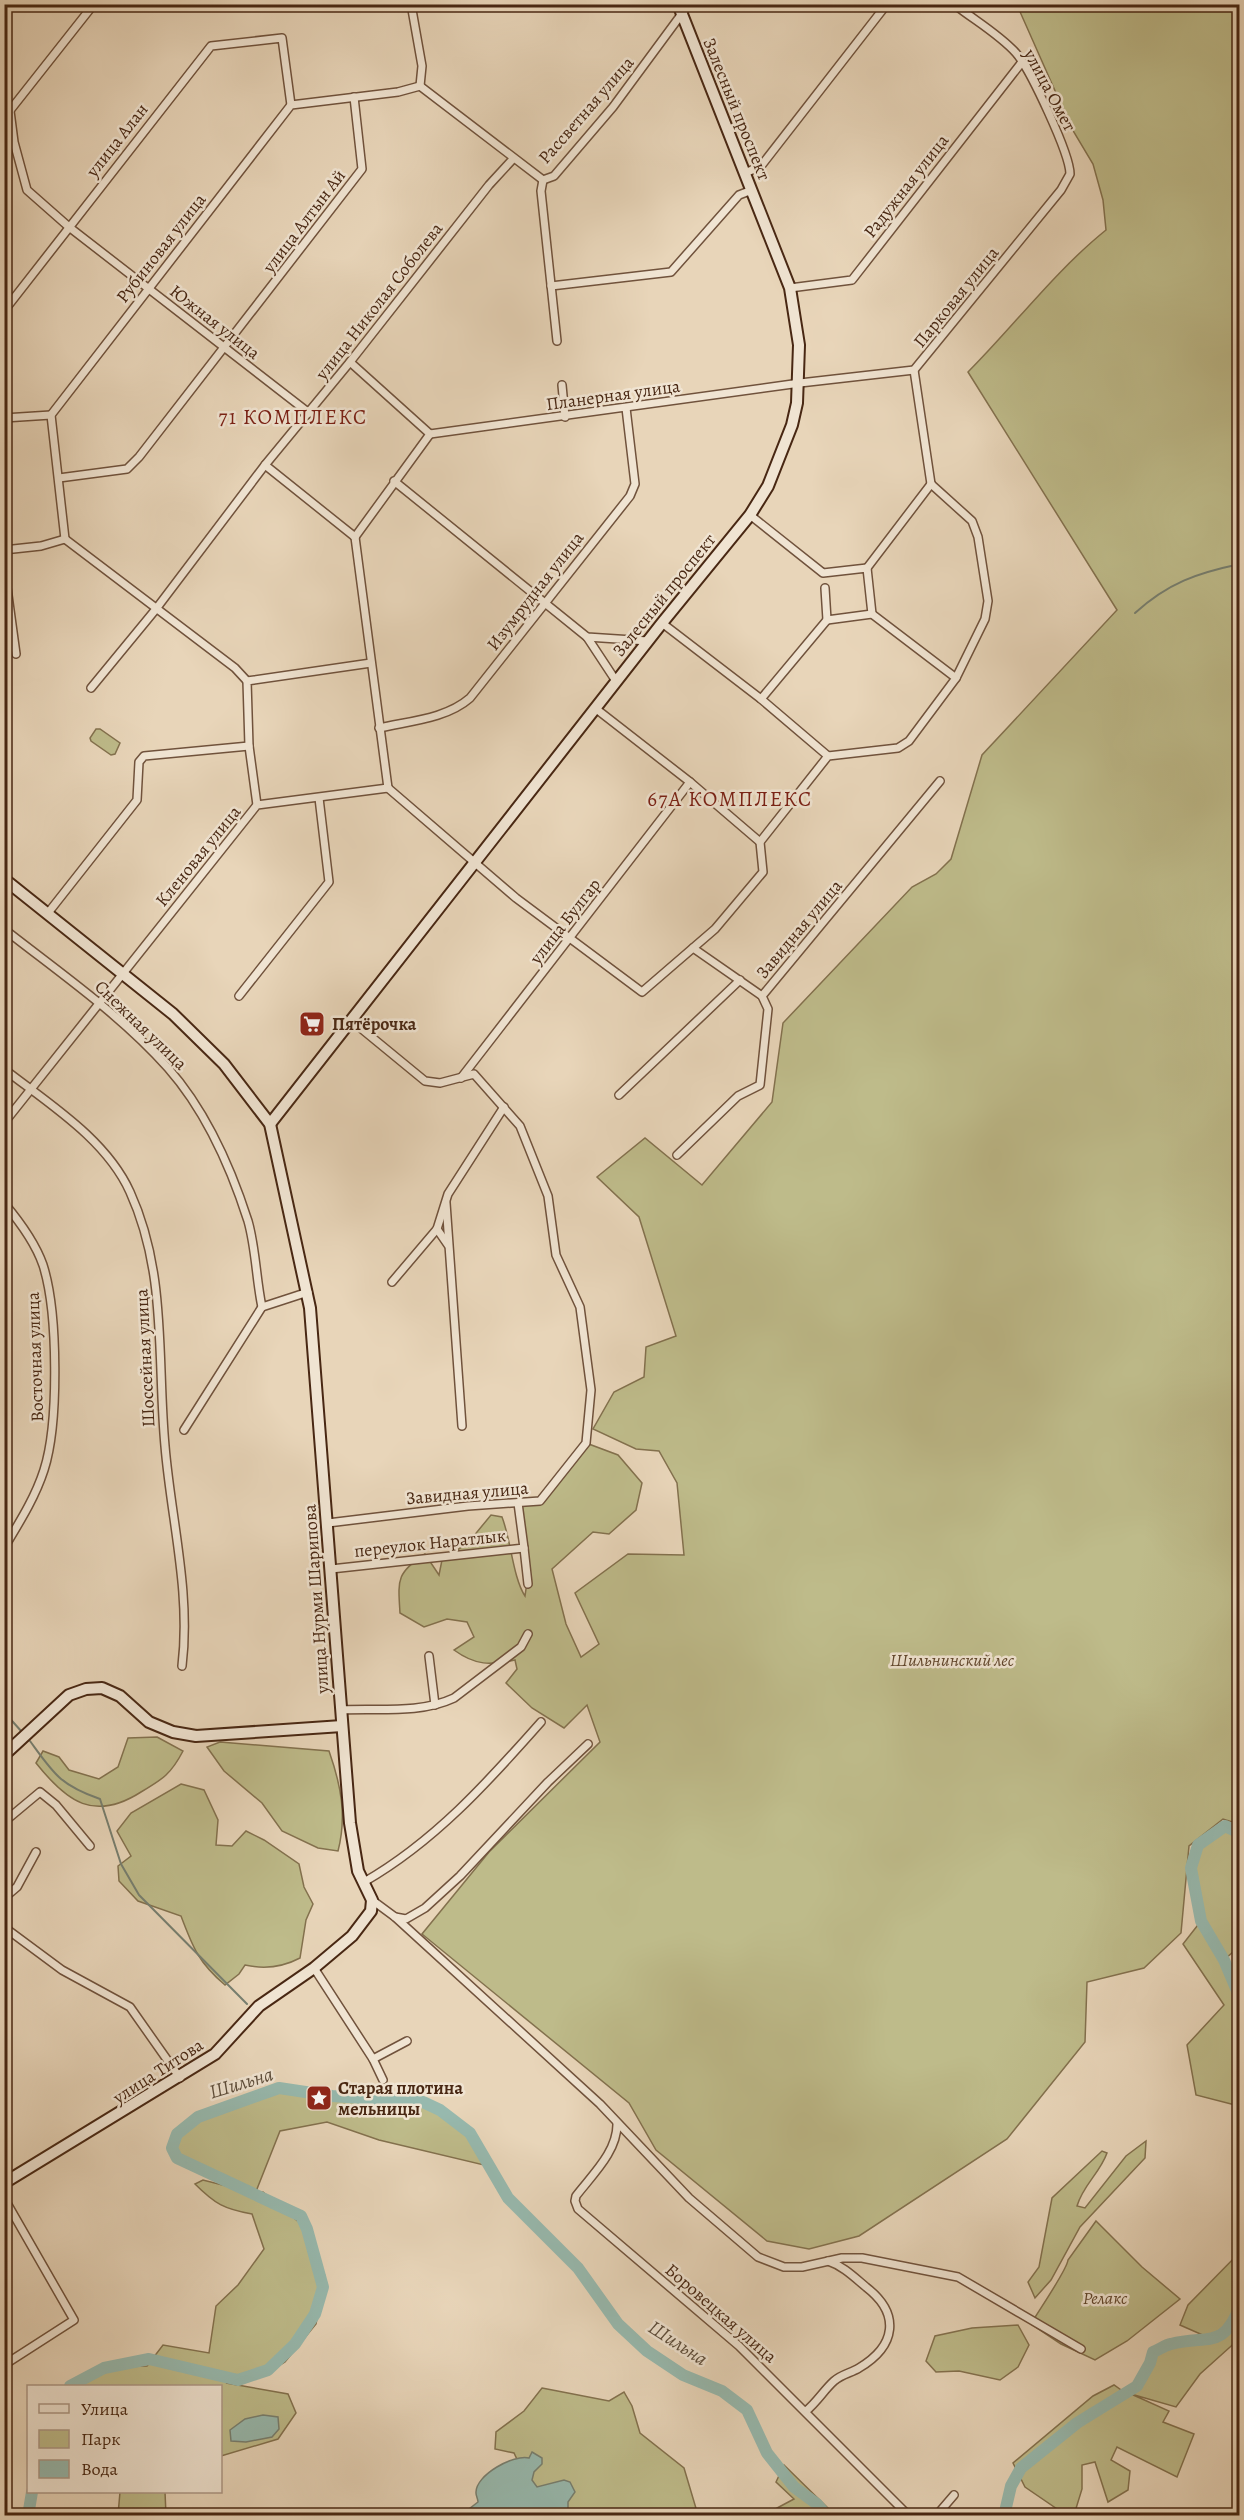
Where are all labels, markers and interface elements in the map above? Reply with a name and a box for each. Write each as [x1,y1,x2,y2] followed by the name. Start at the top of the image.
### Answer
[697,34,777,184] street label: Залесный проспект
[1018,44,1082,135] street label: улица Омет
[533,51,640,169] street label: Рассветная улица
[80,98,153,183] street label: улица Алан
[858,129,954,243] street label: Радужная улица
[257,164,351,278] street label: улица Алтын Ай
[111,188,212,308] street label: Рубиновая улица
[309,217,448,385] street label: улица Николая Соболева
[908,241,1005,352] street label: Парковая улица
[165,279,266,365] street label: Южная улица
[544,374,682,416] street label: Планерная улица
[218,403,368,431] district label: 71 КОМПЛЕКС
[481,526,589,655] street label: Изумрудная улица
[607,528,721,661] street label: Залесный проспект
[647,785,813,813] district label: 67А КОМПЛЕКС
[150,800,247,911] street label: Кленовая улица
[523,873,606,970] street label: улица Булгар
[750,874,848,984] street label: Завидная улица
[90,975,193,1076] street label: Снежная улица
[297,1009,327,1039] supermarket icon: Пятёрочка
[332,1012,417,1036] place label: Пятёрочка
[129,1287,161,1428] street label: Шоссейная улица
[21,1291,49,1422] street label: Восточная улица
[405,1476,530,1510] street label: Завидная улица
[297,1503,335,1695] street label: улица Нурми Шарипова
[353,1523,507,1563] street label: переулок Наратлык
[890,1648,1015,1672] park label: Шильнинский лес
[107,2032,208,2110] street label: улица Титова
[206,2060,276,2106] water label: Шильна
[338,2076,463,2121] place label: Старая плотина мельницы
[304,2083,334,2113] place icon: Старая плотина мельницы
[660,2258,782,2369] street label: Боровецкая улица
[1083,2286,1128,2310] park label: Релакс
[643,2314,713,2372] water label: Шильна
[27,2385,222,2493] legend
[81,2397,129,2421] text: Улица
[81,2427,121,2451] text: Парк
[81,2457,119,2481] text: Вода

